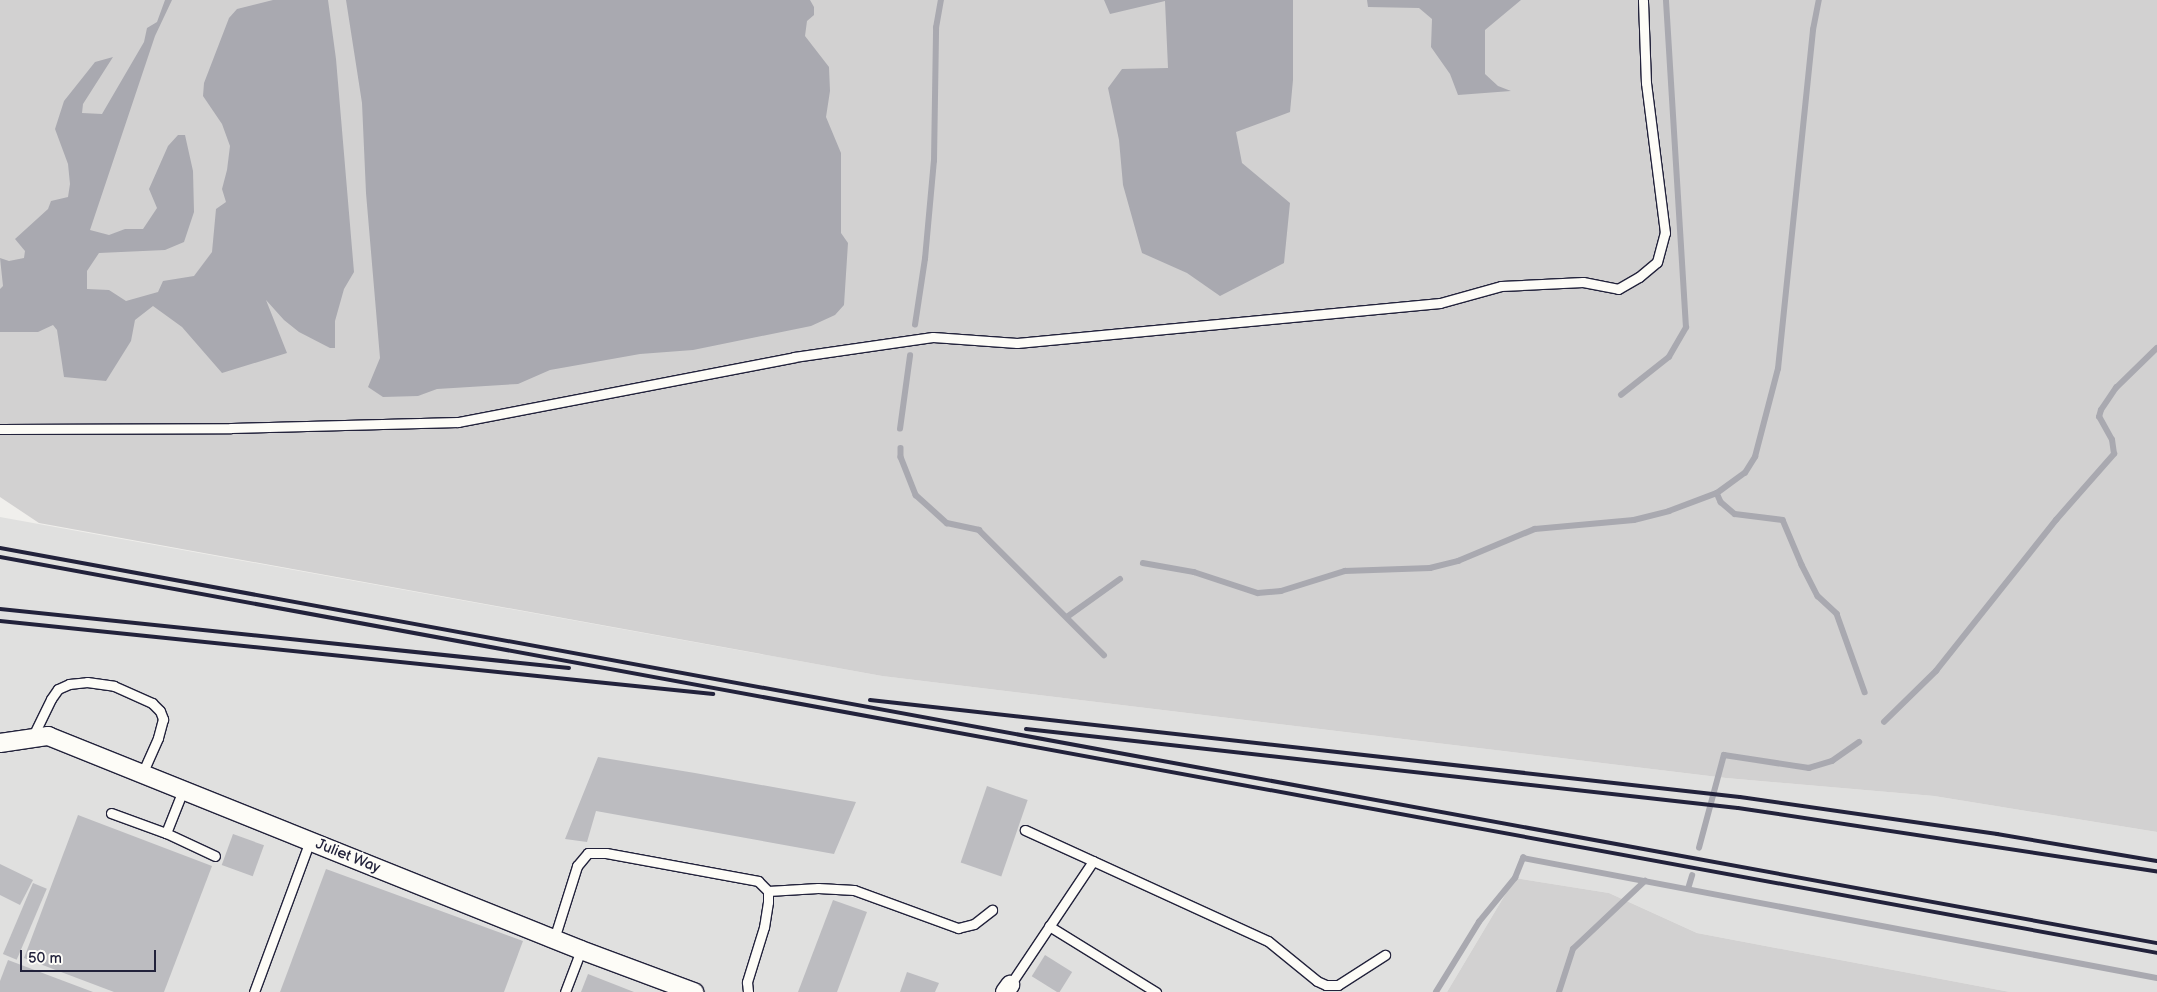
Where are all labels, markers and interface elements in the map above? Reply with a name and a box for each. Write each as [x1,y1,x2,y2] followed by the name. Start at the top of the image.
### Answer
[313,835,383,877] street label: Juliet Way
[22,940,159,972] scale bar
[28,949,62,968] text: 50 m

